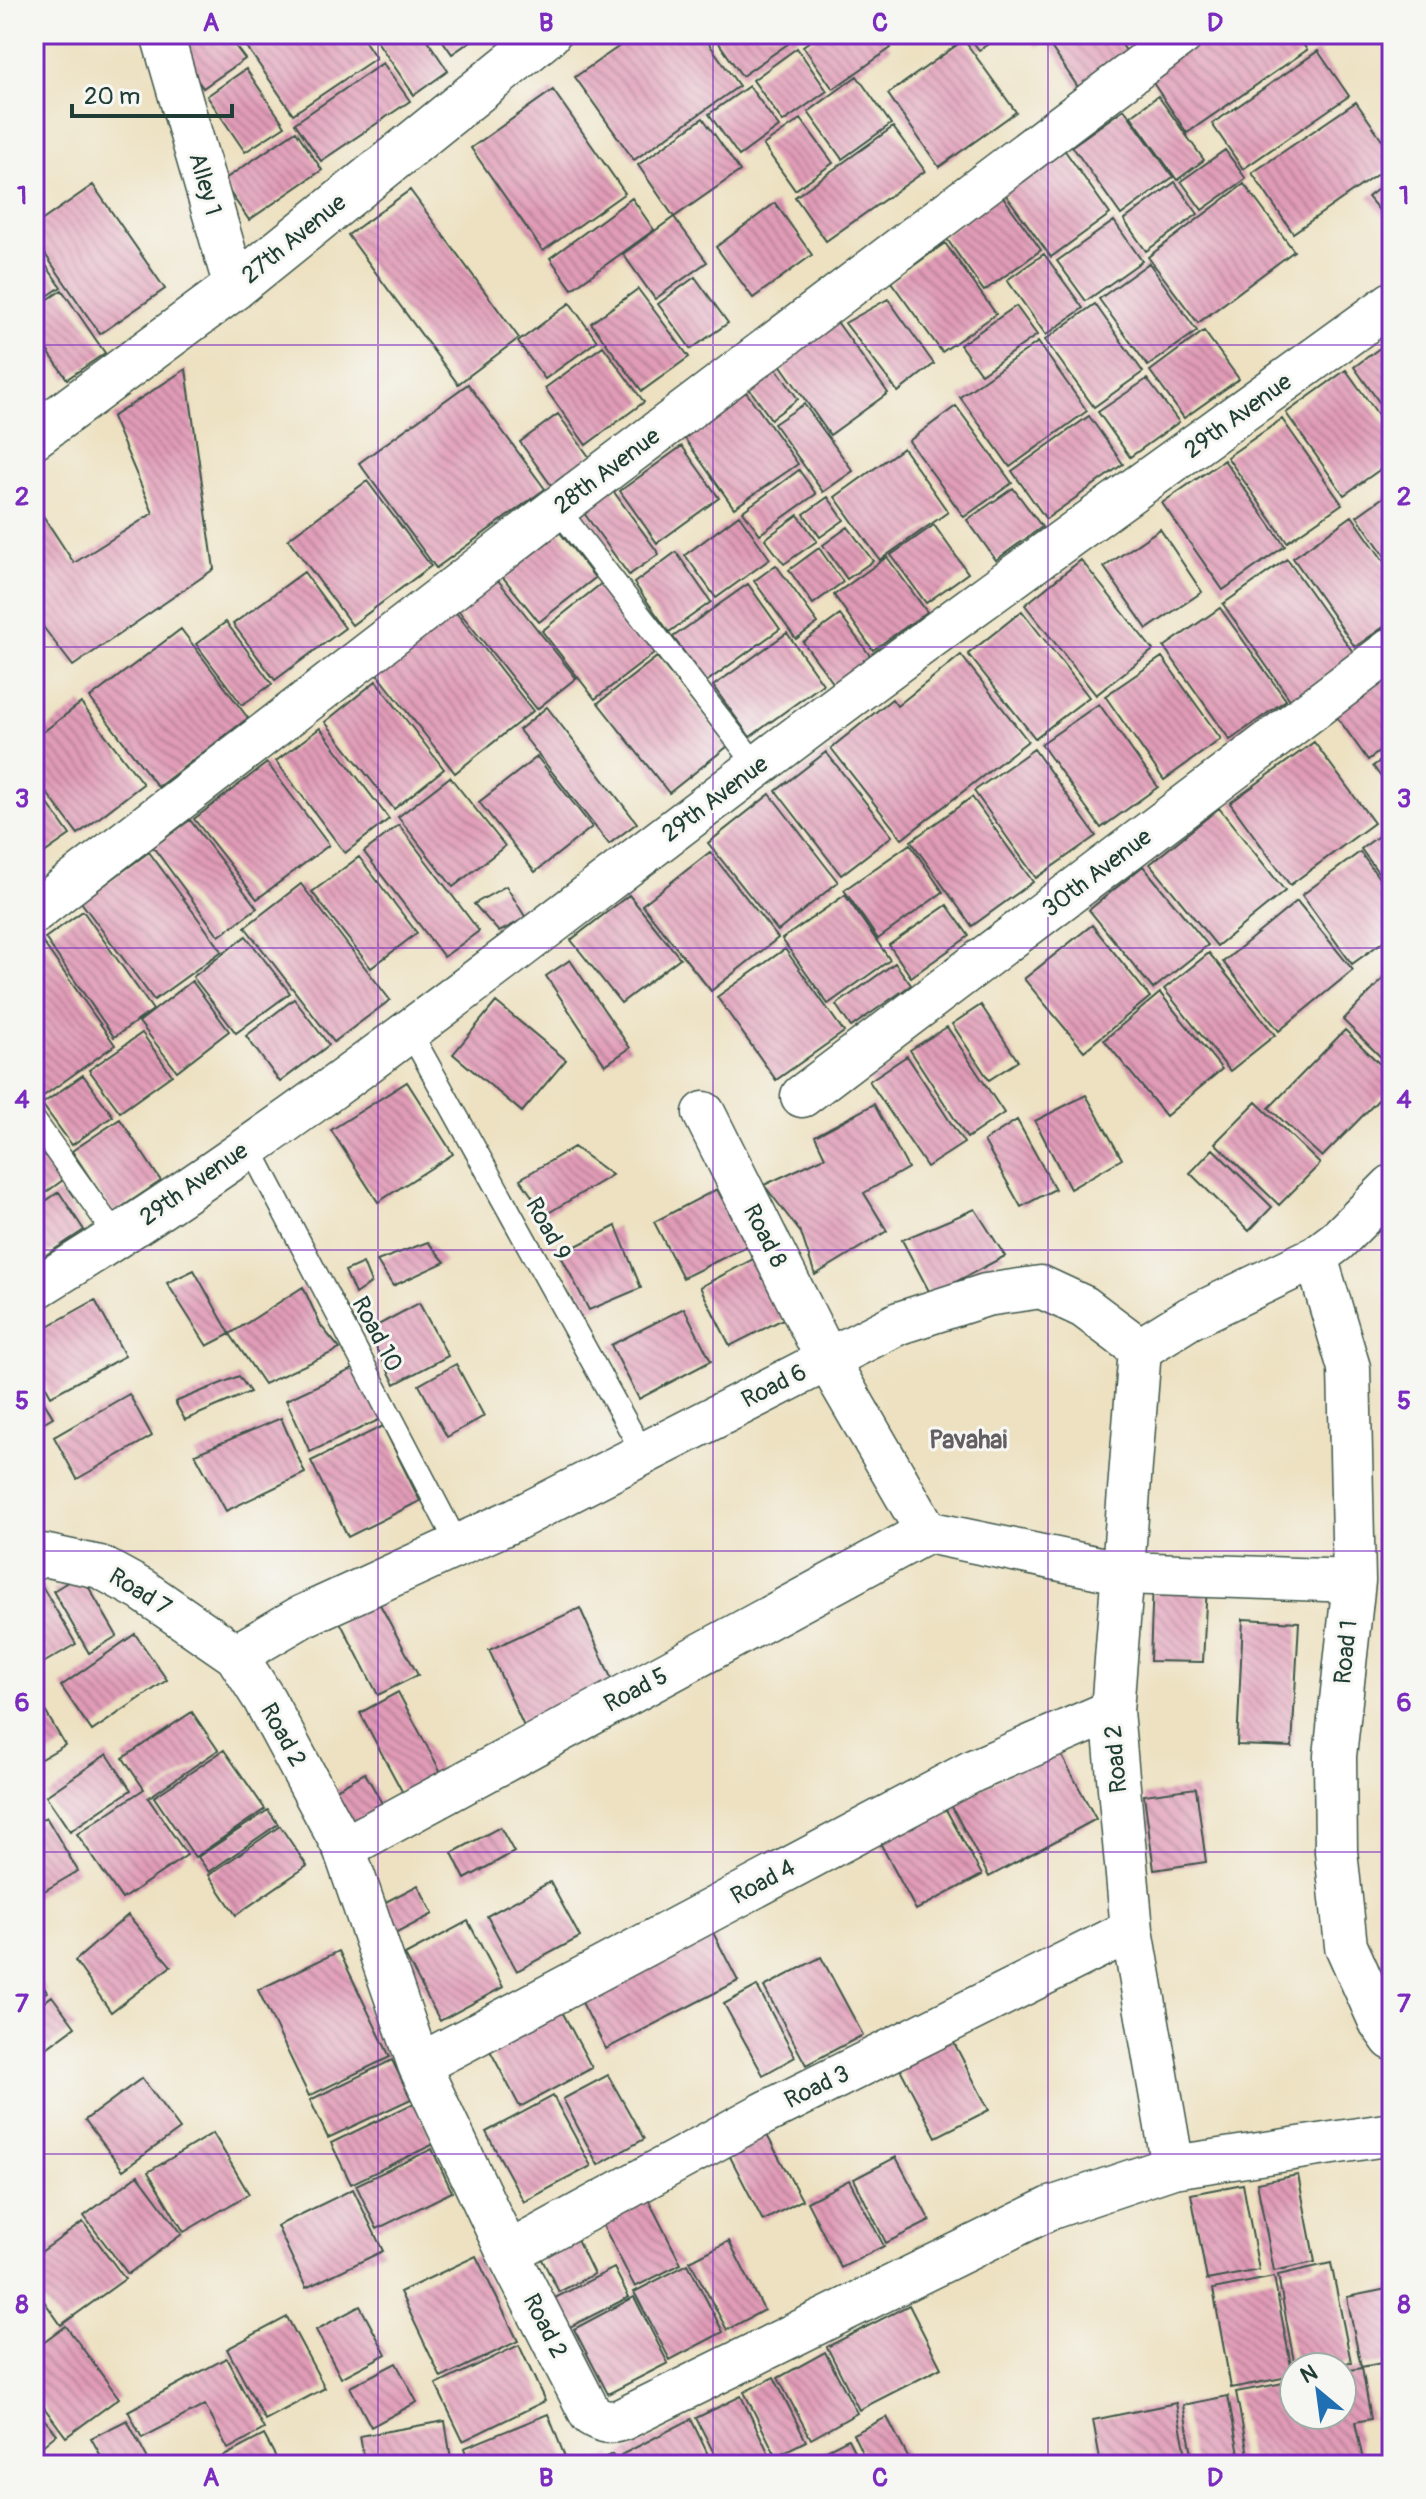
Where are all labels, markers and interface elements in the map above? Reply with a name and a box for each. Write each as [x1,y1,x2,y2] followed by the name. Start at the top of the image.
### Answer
[203,7,220,39] text: A
[539,7,553,39] text: B
[872,7,888,39] text: C
[1207,7,1223,39] text: D
[72,68,232,118] scale bar
[84,82,140,111] text: 20 m
[182,149,228,219] street label: Alley 1
[17,180,27,212] text: 1
[1399,180,1409,212] text: 1
[236,188,352,290] street label: 27th Avenue
[1179,367,1297,465] street label: 29th Avenue
[548,422,666,520] street label: 28th Avenue
[15,481,29,513] text: 2
[1397,481,1411,513] text: 2
[656,750,774,848] street label: 29th Avenue
[15,783,29,815] text: 3
[1397,783,1411,815] text: 3
[1036,822,1158,924] street label: 30th Avenue
[14,1084,30,1116] text: 4
[1396,1084,1412,1116] text: 4
[134,1136,254,1232] street label: 29th Avenue
[519,1193,577,1265] street label: Road 9
[737,1200,793,1272] street label: Road 8
[345,1292,409,1376] street label: Road 10
[737,1357,811,1415] street label: Road 6
[15,1385,29,1417] text: 5
[1397,1385,1411,1417] text: 5
[929,1424,1007,1456] district label: Pavahai
[104,1562,177,1622] street label: Road 7
[1328,1619,1364,1685] street label: Road 1
[599,1661,673,1719] street label: Road 5
[14,1687,30,1719] text: 6
[1396,1687,1412,1719] text: 6
[254,1698,312,1772] street label: Road 2
[1099,1724,1133,1794] street label: Road 2
[726,1853,800,1911] street label: Road 4
[15,1988,29,2020] text: 7
[1397,1988,1411,2020] text: 7
[780,2059,854,2115] street label: Road 3
[15,2289,29,2321] text: 8
[517,2289,573,2363] street label: Road 2
[1397,2289,1411,2321] text: 8
[1278,2351,1358,2431] north arrow
[1295,2358,1322,2390] text: N
[203,2462,220,2494] text: A
[539,2462,553,2494] text: B
[872,2462,888,2494] text: C
[1207,2462,1223,2494] text: D

